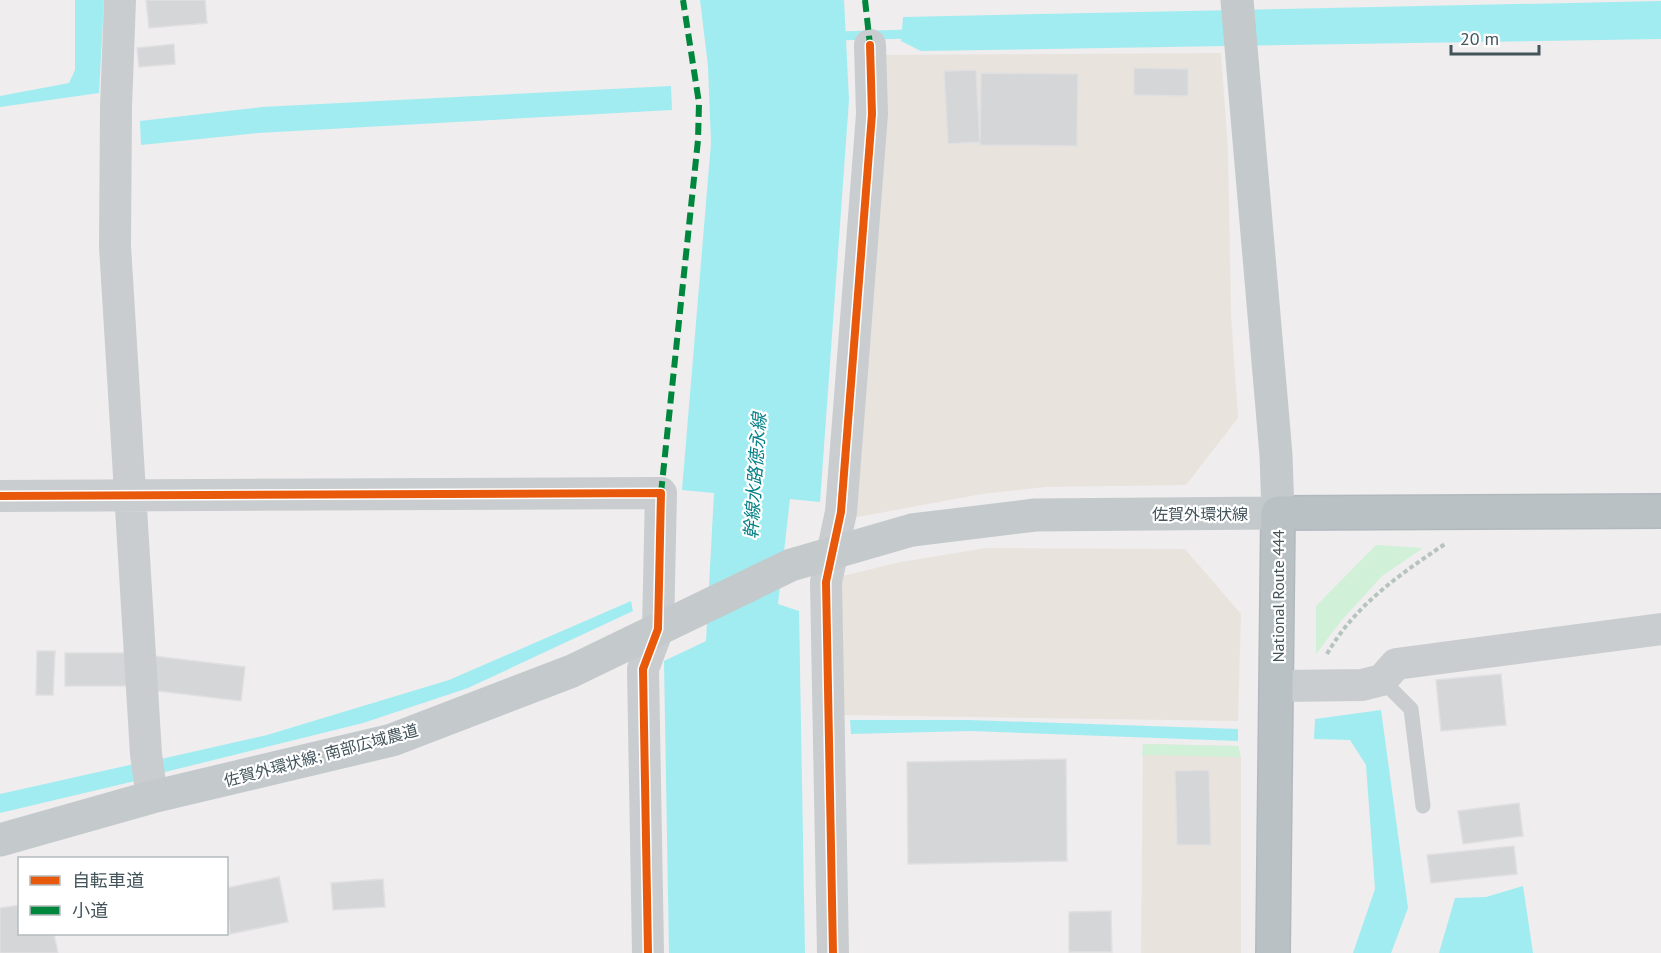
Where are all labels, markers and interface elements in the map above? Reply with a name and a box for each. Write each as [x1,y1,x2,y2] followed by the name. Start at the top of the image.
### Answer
[1451,18,1540,56] scale bar
[1460,27,1499,50] text: 20 m
[739,410,771,540] water label: 幹線水路徳永線
[1152,504,1248,524] street label: 佐賀外環状線
[1268,530,1288,662] street label: National Route 444
[222,719,420,791] street label: 佐賀外環状線; 南部広域農道
[18,857,228,935] legend
[72,869,144,892] text: 自転車道
[72,899,108,922] text: 小道

